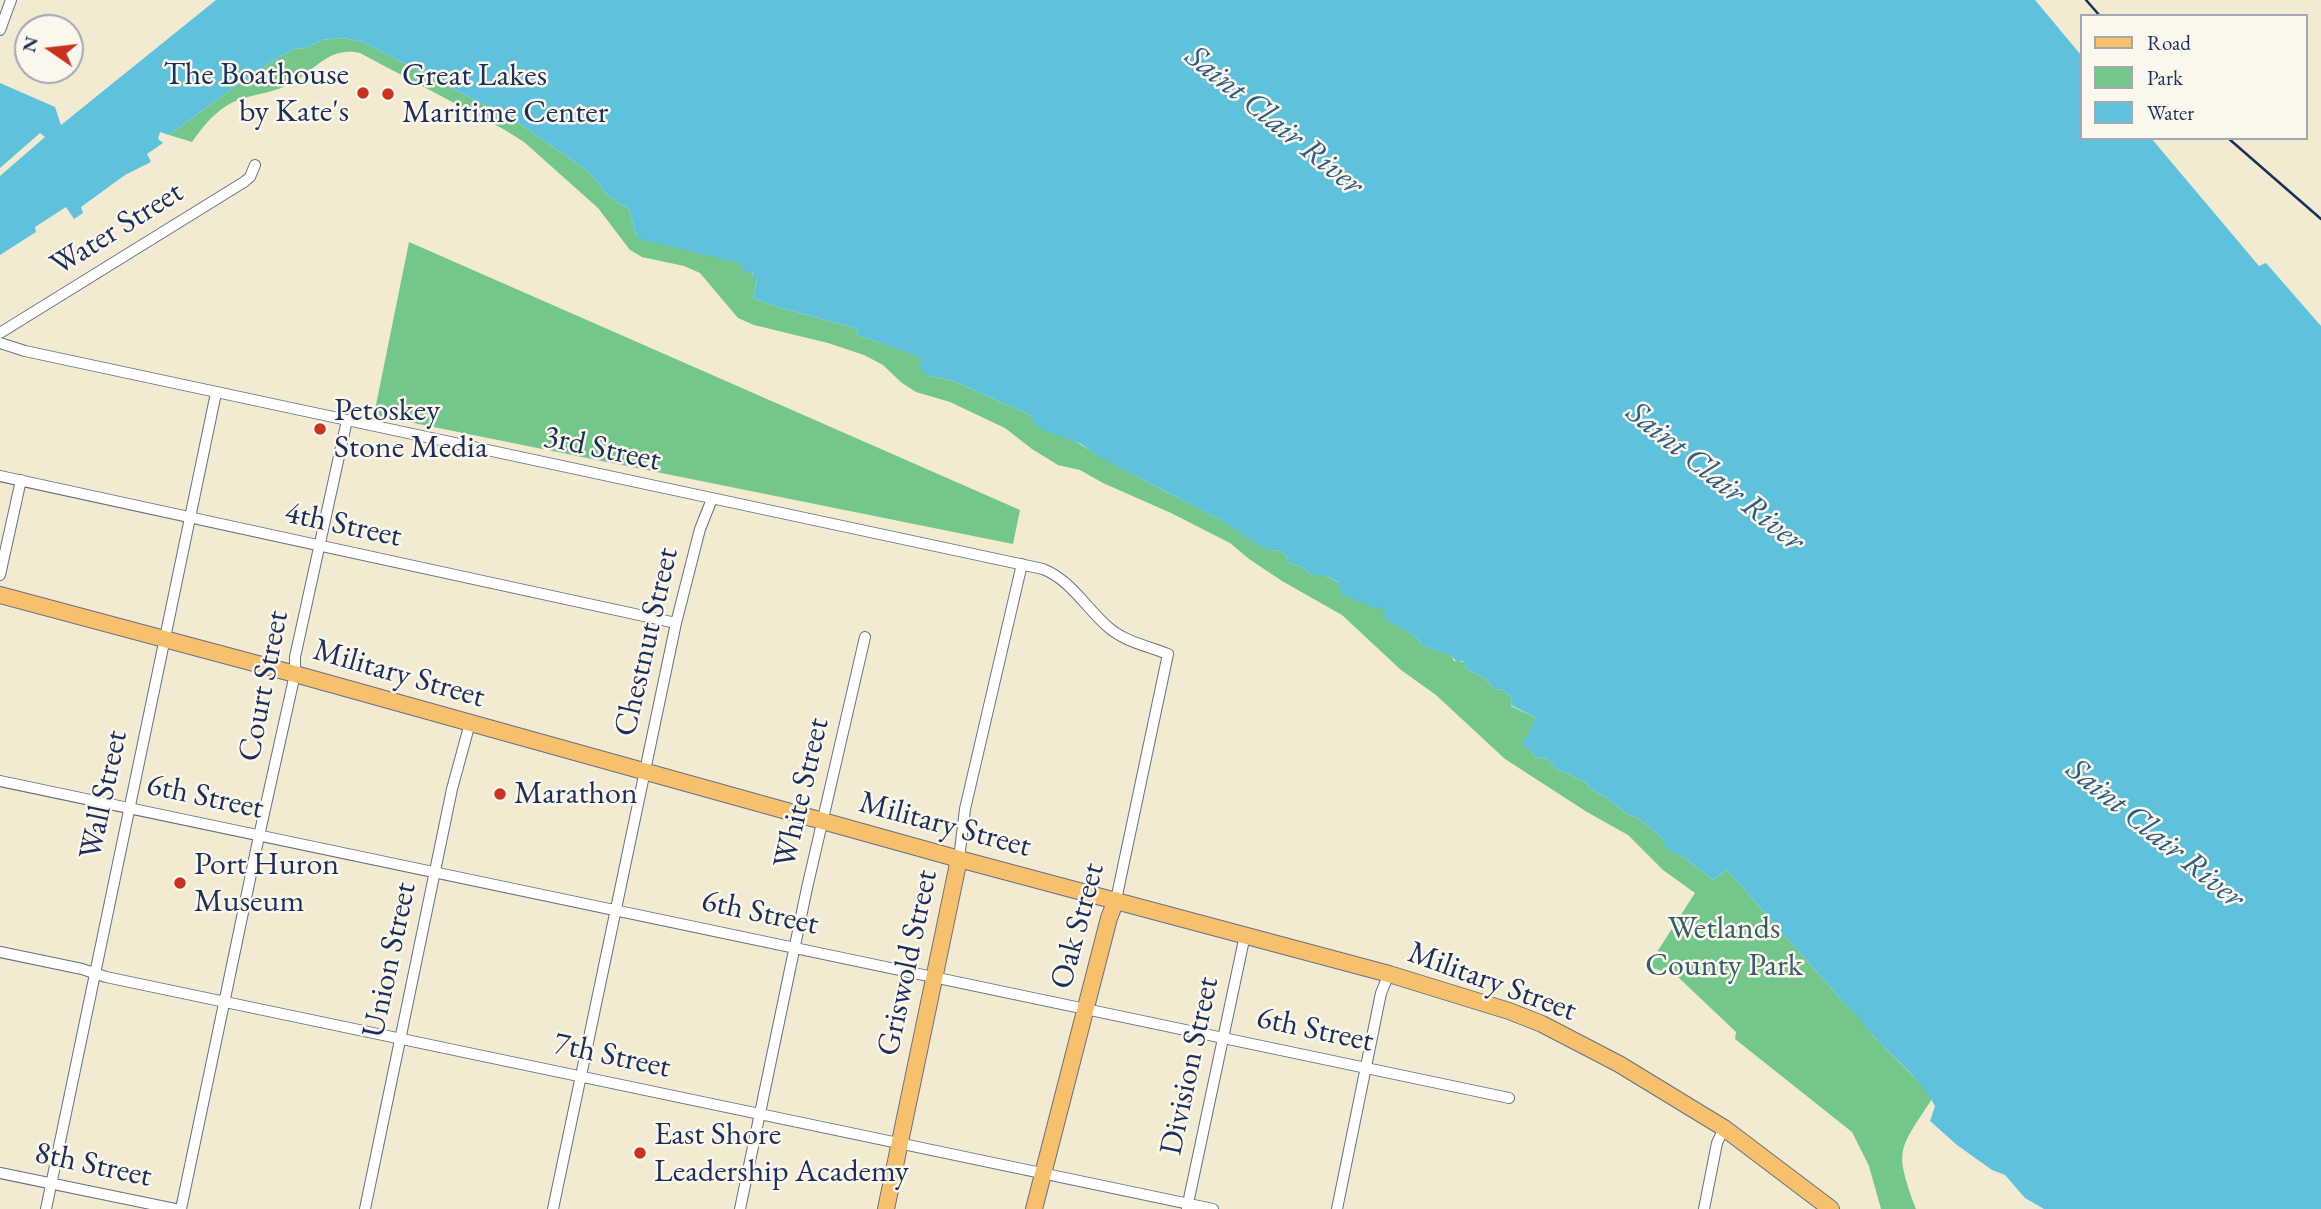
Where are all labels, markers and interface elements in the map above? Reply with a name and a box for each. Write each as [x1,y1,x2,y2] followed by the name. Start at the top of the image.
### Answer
[14,14,84,84] north arrow
[2080,14,2307,140] legend
[2147,29,2191,56] text: Road
[16,34,44,55] text: N
[1177,37,1371,205] water label: Saint Clair River
[163,56,349,131] place label: The Boathouse by Kate's
[402,57,608,132] place label: Great Lakes Maritime Center
[2147,64,2183,91] text: Park
[355,85,371,101] marker: The Boathouse by Kate's
[380,86,396,102] marker: Great Lakes Maritime Center
[2147,99,2194,126] text: Water
[44,173,190,285] street label: Water Street
[334,392,488,467] place label: Petoskey Stone Media
[1618,393,1812,561] water label: Saint Clair River
[540,418,664,480] street label: 3rd Street
[312,421,328,437] marker: Petoskey Stone Media
[281,494,405,556] street label: 4th Street
[607,544,687,740] street label: Chestnut Street
[231,607,297,765] street label: Court Street
[309,631,489,717] street label: Military Street
[766,714,838,872] street label: White Street
[72,727,136,863] street label: Wall Street
[2058,750,2252,918] water label: Saint Clair River
[143,766,267,828] street label: 6th Street
[514,775,638,813] place label: Marathon
[855,784,1035,866] street label: Military Street
[492,786,508,802] marker: Marathon
[194,846,339,921] place label: Port Huron Museum
[1043,859,1113,993] street label: Oak Street
[870,866,946,1060] street label: Griswold Street
[172,875,188,891] marker: Port Huron Museum
[355,879,425,1041] street label: Union Street
[698,882,822,944] street label: 6th Street
[1645,910,1803,985] park label: Wetlands County Park
[1403,934,1581,1030] street label: Military Street
[1152,973,1228,1159] street label: Division Street
[1253,999,1377,1061] street label: 6th Street
[550,1025,674,1087] street label: 7th Street
[654,1116,909,1191] place label: East Shore Leadership Academy
[31,1134,155,1196] street label: 8th Street
[632,1145,648,1161] marker: East Shore Leadership Academy

